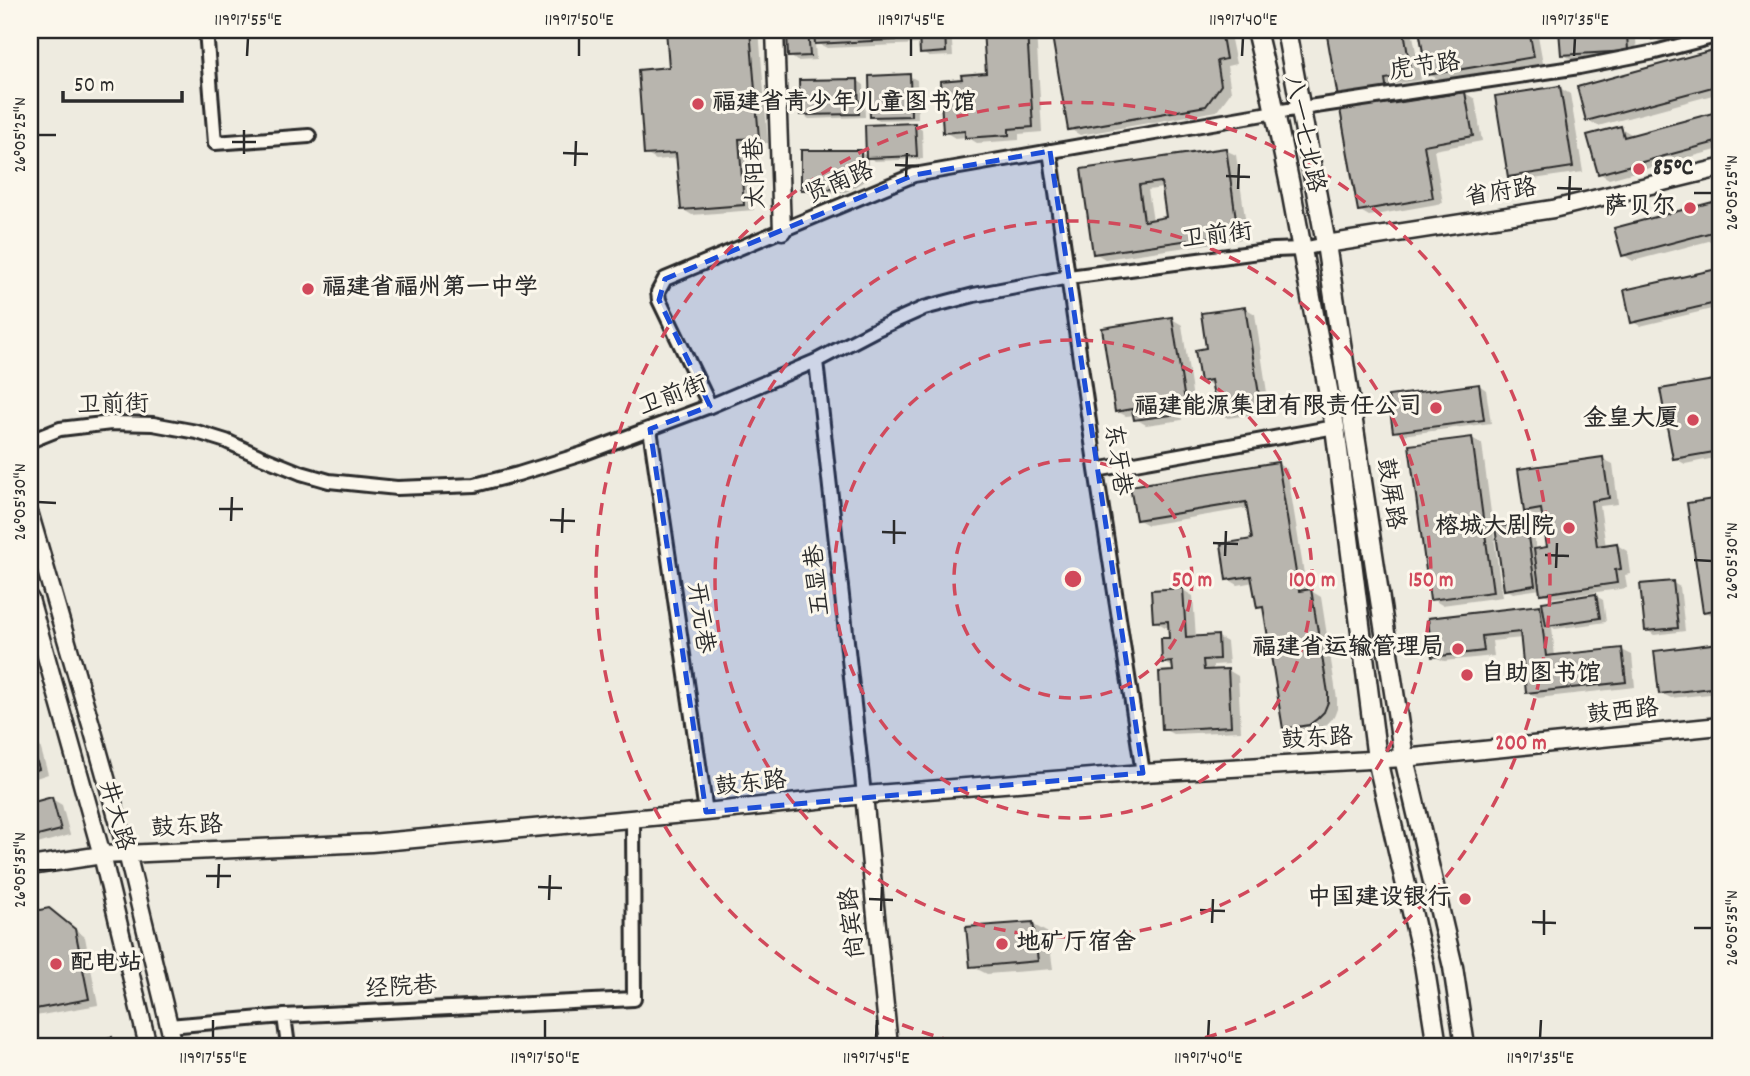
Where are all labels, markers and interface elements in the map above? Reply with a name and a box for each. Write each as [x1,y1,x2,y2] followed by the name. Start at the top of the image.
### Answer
[214,9,282,34] text: 119°17'55"E
[544,9,614,34] text: 119°17'50"E
[878,9,944,34] text: 119°17'45"E
[1209,9,1277,34] text: 119°17'40"E
[1541,9,1609,34] text: 119°17'35"E
[1387,46,1463,90] street label: 虎节路
[63,60,182,104] scale bar
[74,72,114,102] text: 50 m
[1274,72,1332,196] street label: 八一七北路
[712,87,976,121] place label: 福建省青少年儿童图书馆
[690,96,706,112] marker: 福建省青少年儿童图书馆
[9,97,34,173] text: 26°05'25"N
[739,136,775,210] street label: 太阳巷
[1653,152,1693,186] place label: 85°C
[800,154,880,214] street label: 贤南路
[1721,155,1746,231] text: 26°05'25"N
[1631,161,1647,177] marker: 85°C
[1463,172,1539,216] street label: 省府路
[1604,191,1676,225] place label: 萨贝尔
[1682,200,1698,216] marker: 萨贝尔
[1179,216,1255,258] street label: 卫前街
[322,272,538,306] place label: 福建省福州第一中学
[300,281,316,297] marker: 福建省福州第一中学
[633,368,713,426] street label: 卫前街
[77,388,149,424] street label: 卫前街
[1134,391,1422,425] place label: 福建能源集团有限责任公司
[1428,400,1444,416] marker: 福建能源集团有限责任公司
[1583,403,1679,437] place label: 金皇大厦
[1685,412,1701,428] marker: 金皇大厦
[1094,422,1138,498] street label: 东牙巷
[1367,456,1411,532] street label: 鼓屏路
[9,463,34,541] text: 26°05'30"N
[1435,511,1555,545] place label: 榕城大剧院
[1561,520,1577,536] marker: 榕城大剧院
[1721,522,1746,600] text: 26°05'30"N
[798,542,840,618] street label: 五显巷
[1061,567,1085,591] centre of rings
[1172,567,1212,597] text: 50 m
[1289,567,1335,597] text: 100 m
[1408,567,1454,597] text: 150 m
[677,580,721,656] street label: 开元巷
[1252,632,1444,666] place label: 福建省运输管理局
[1450,641,1466,657] marker: 福建省运输管理局
[1481,658,1601,692] place label: 自助图书馆
[1459,667,1475,683] marker: 自助图书馆
[1585,692,1661,734] street label: 鼓西路
[1280,721,1354,759] street label: 鼓东路
[1495,730,1547,760] text: 200 m
[713,764,789,806] street label: 鼓东路
[89,777,141,855] street label: 井大路
[150,809,224,847] street label: 鼓东路
[9,832,34,908] text: 26°05'35"N
[1307,882,1451,916] place label: 中国建设银行
[833,885,875,961] street label: 尚宾路
[1721,890,1746,966] text: 26°05'35"N
[1457,891,1473,907] marker: 中国建设银行
[1016,927,1136,961] place label: 地矿厅宿舍
[994,936,1010,952] marker: 地矿厅宿舍
[70,947,142,981] place label: 配电站
[48,956,64,972] marker: 配电站
[364,970,438,1008] street label: 经院巷
[179,1047,247,1072] text: 119°17'55"E
[510,1047,580,1072] text: 119°17'50"E
[843,1047,909,1072] text: 119°17'45"E
[1174,1047,1242,1072] text: 119°17'40"E
[1506,1047,1574,1072] text: 119°17'35"E

